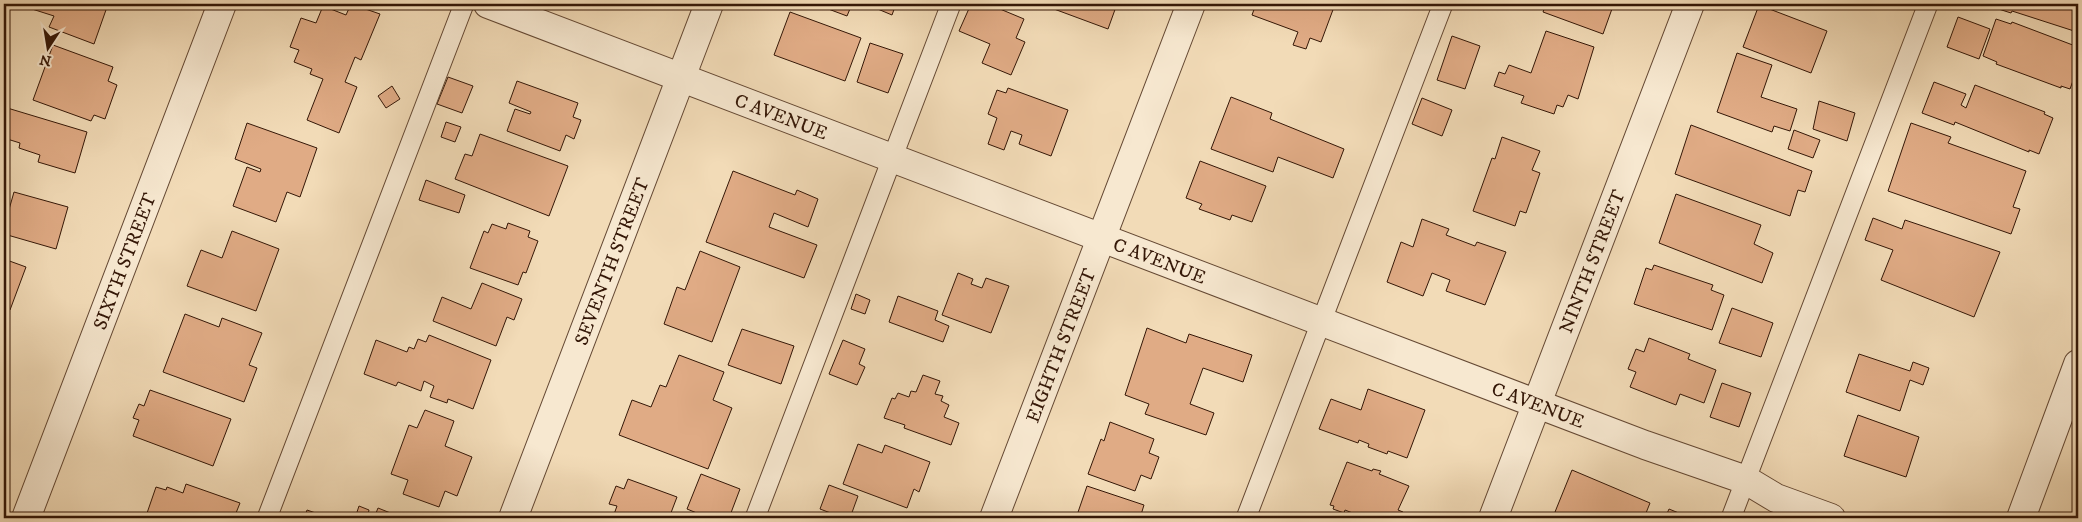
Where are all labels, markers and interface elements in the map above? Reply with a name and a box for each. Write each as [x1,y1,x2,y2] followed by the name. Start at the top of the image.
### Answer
[22,22,72,72] north arrow
[38,50,53,70] text: N
[731,89,831,145] street label: C AVENUE
[570,174,655,349] street label: SEVENTH STREET
[1555,186,1631,337] street label: NINTH STREET
[89,189,162,333] street label: SIXTH STREET
[1110,233,1209,290] street label: C AVENUE
[1022,265,1102,426] street label: EIGHTH STREET
[1488,378,1587,434] street label: C AVENUE

